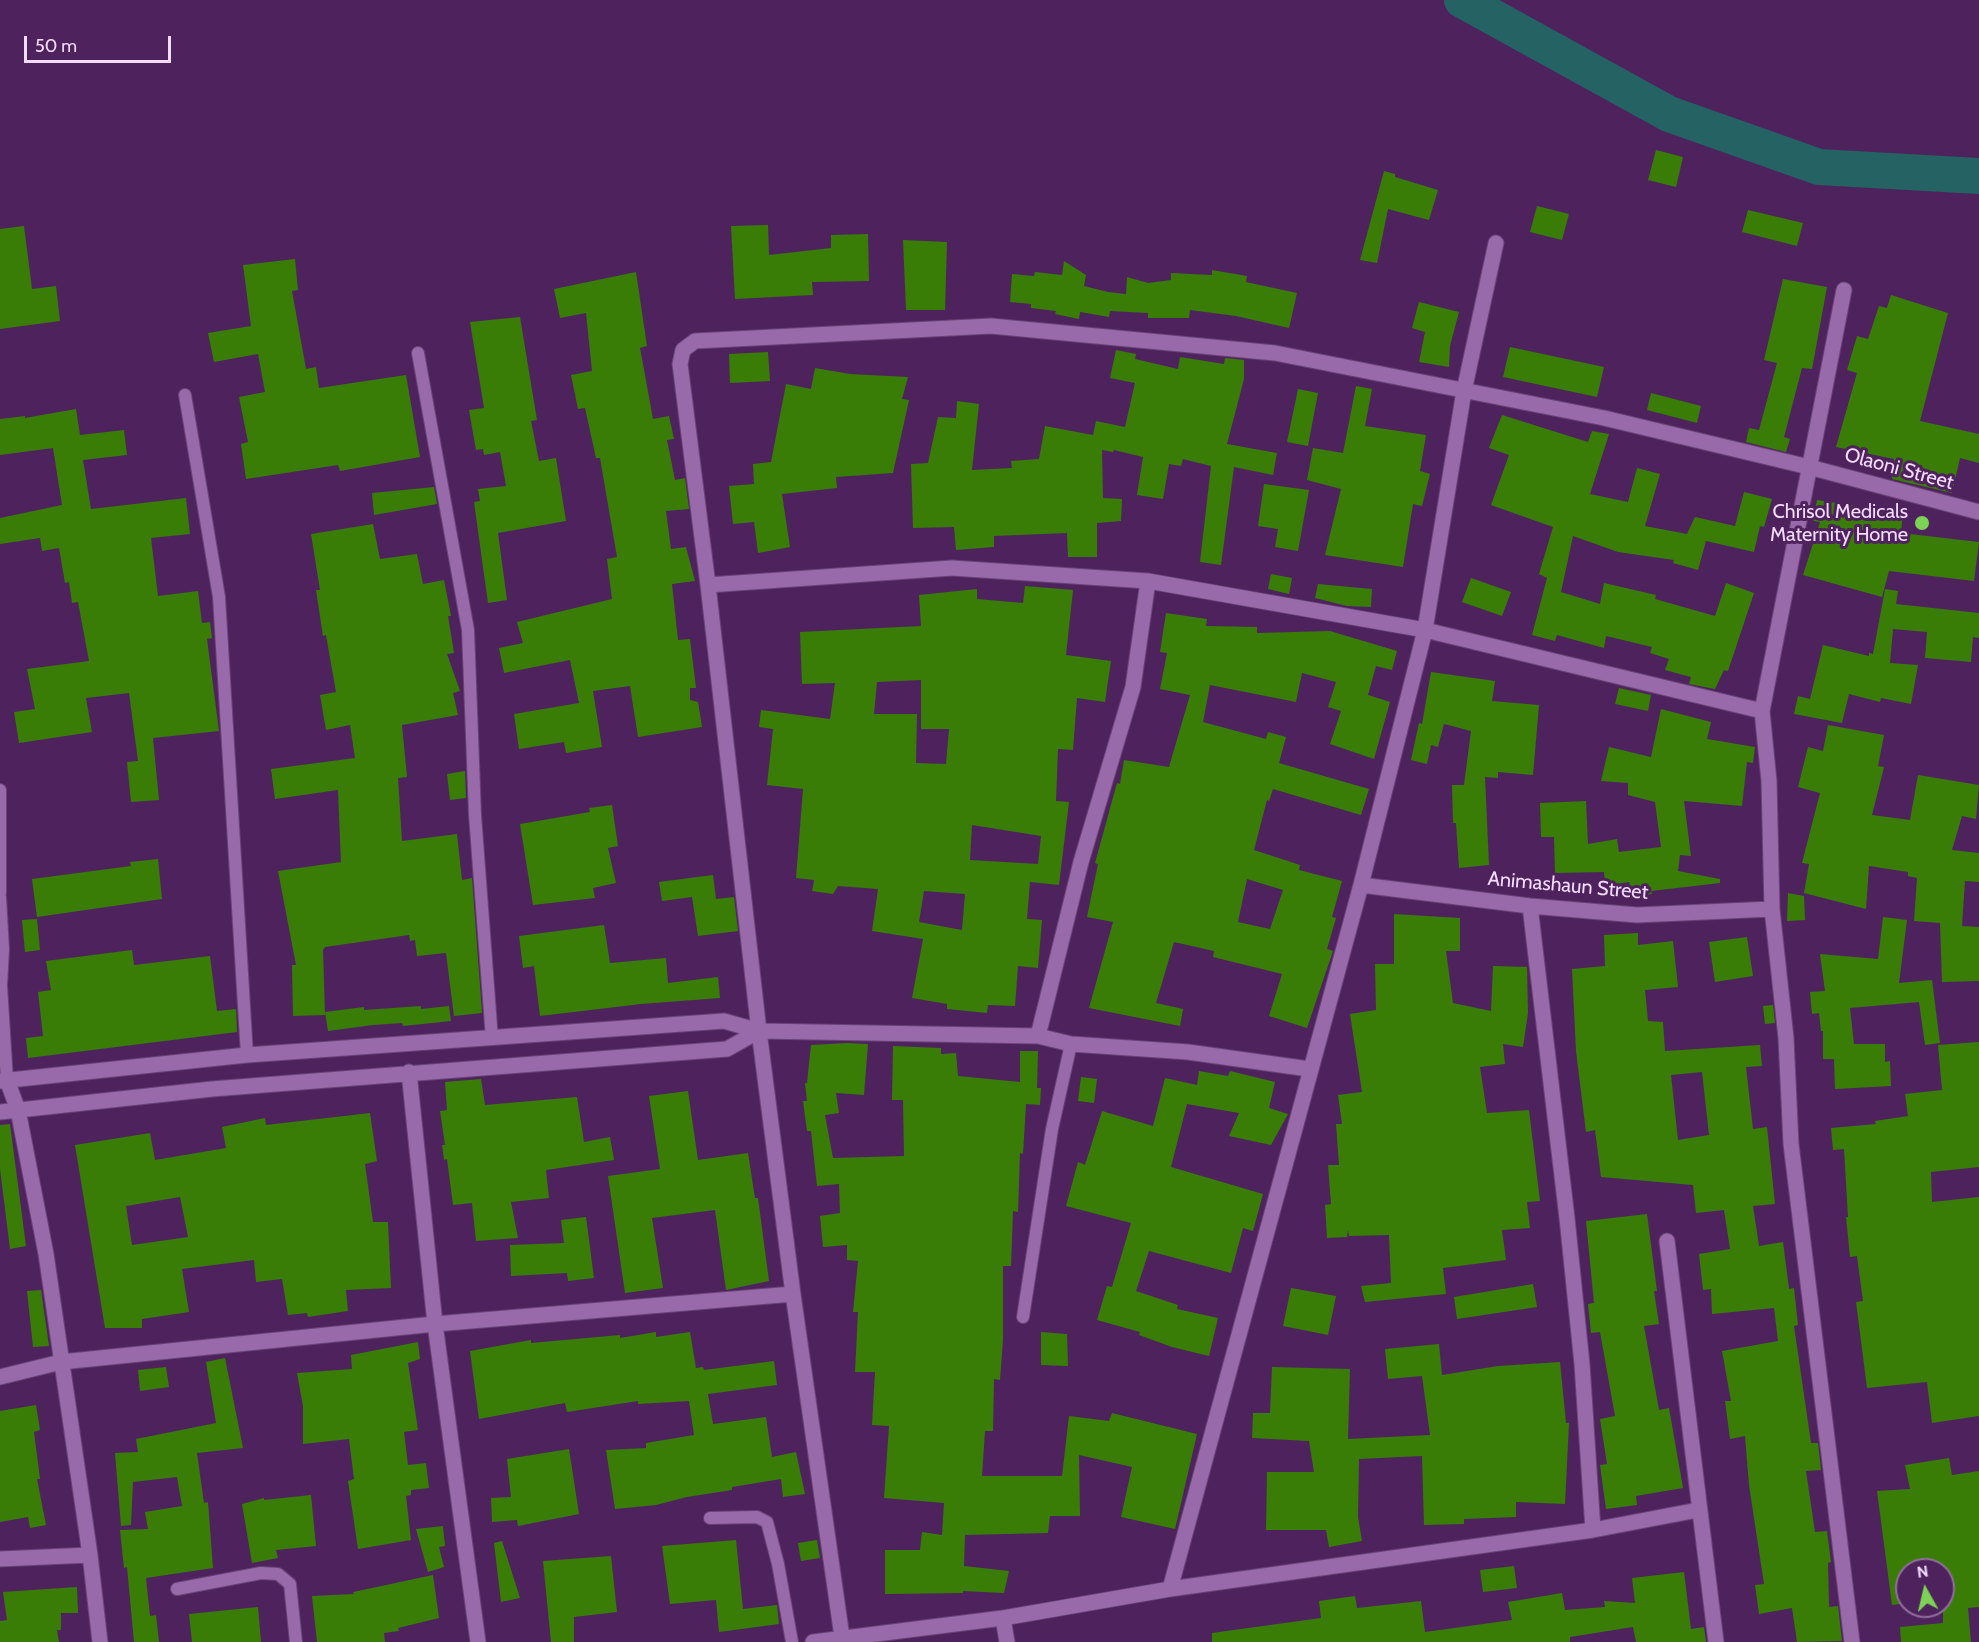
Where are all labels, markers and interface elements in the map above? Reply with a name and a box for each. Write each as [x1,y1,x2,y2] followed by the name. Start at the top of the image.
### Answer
[27,24,174,62] scale bar
[35,35,77,57] text: 50 m
[1842,443,1956,495] street label: Olaoni Street
[1770,500,1908,547] place label: Chrisol Medicals Maternity Home
[1913,514,1931,532] marker: Chrisol Medicals Maternity Home
[1487,867,1649,905] street label: Animashaun Street
[1895,1558,1955,1618] north arrow
[1916,1561,1930,1582] text: N

